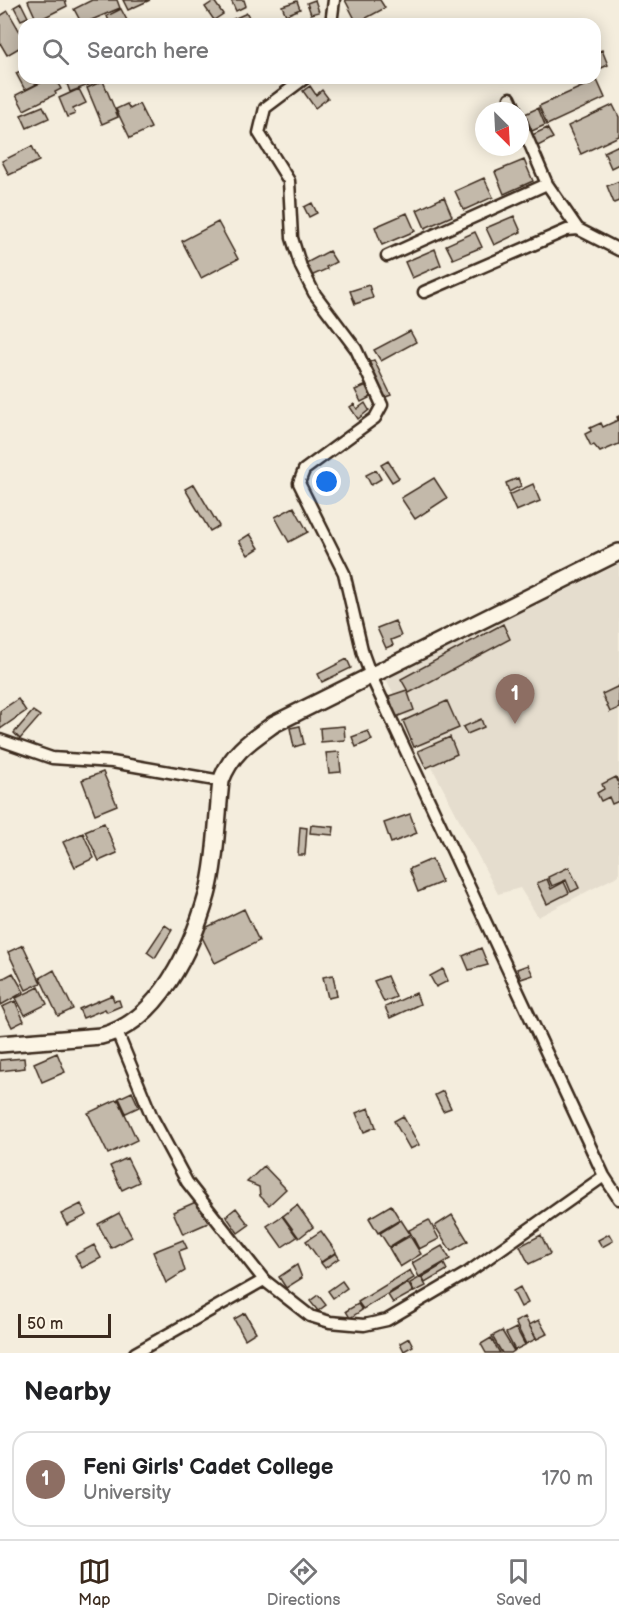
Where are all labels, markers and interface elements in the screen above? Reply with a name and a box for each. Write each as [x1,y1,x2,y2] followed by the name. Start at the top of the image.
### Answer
[18,18,601,84] search box
[39,35,72,68] icon: search
[87,38,209,65] text: Search here
[475,102,529,156] north arrow
[312,467,341,496] your location
[496,674,534,724] pin: 1
[18,1311,111,1338] scale bar
[27,1315,63,1334] text: 50 m
[24,1377,111,1408] text: Nearby
[83,1454,334,1481] text: Feni Girls' Cadet College
[41,1467,50,1491] text: 1
[542,1467,593,1491] text: 170 m
[83,1481,171,1505] text: University
[78,1555,111,1610] tab: Map
[267,1555,340,1610] tab: Directions
[496,1555,541,1610] tab: Saved

